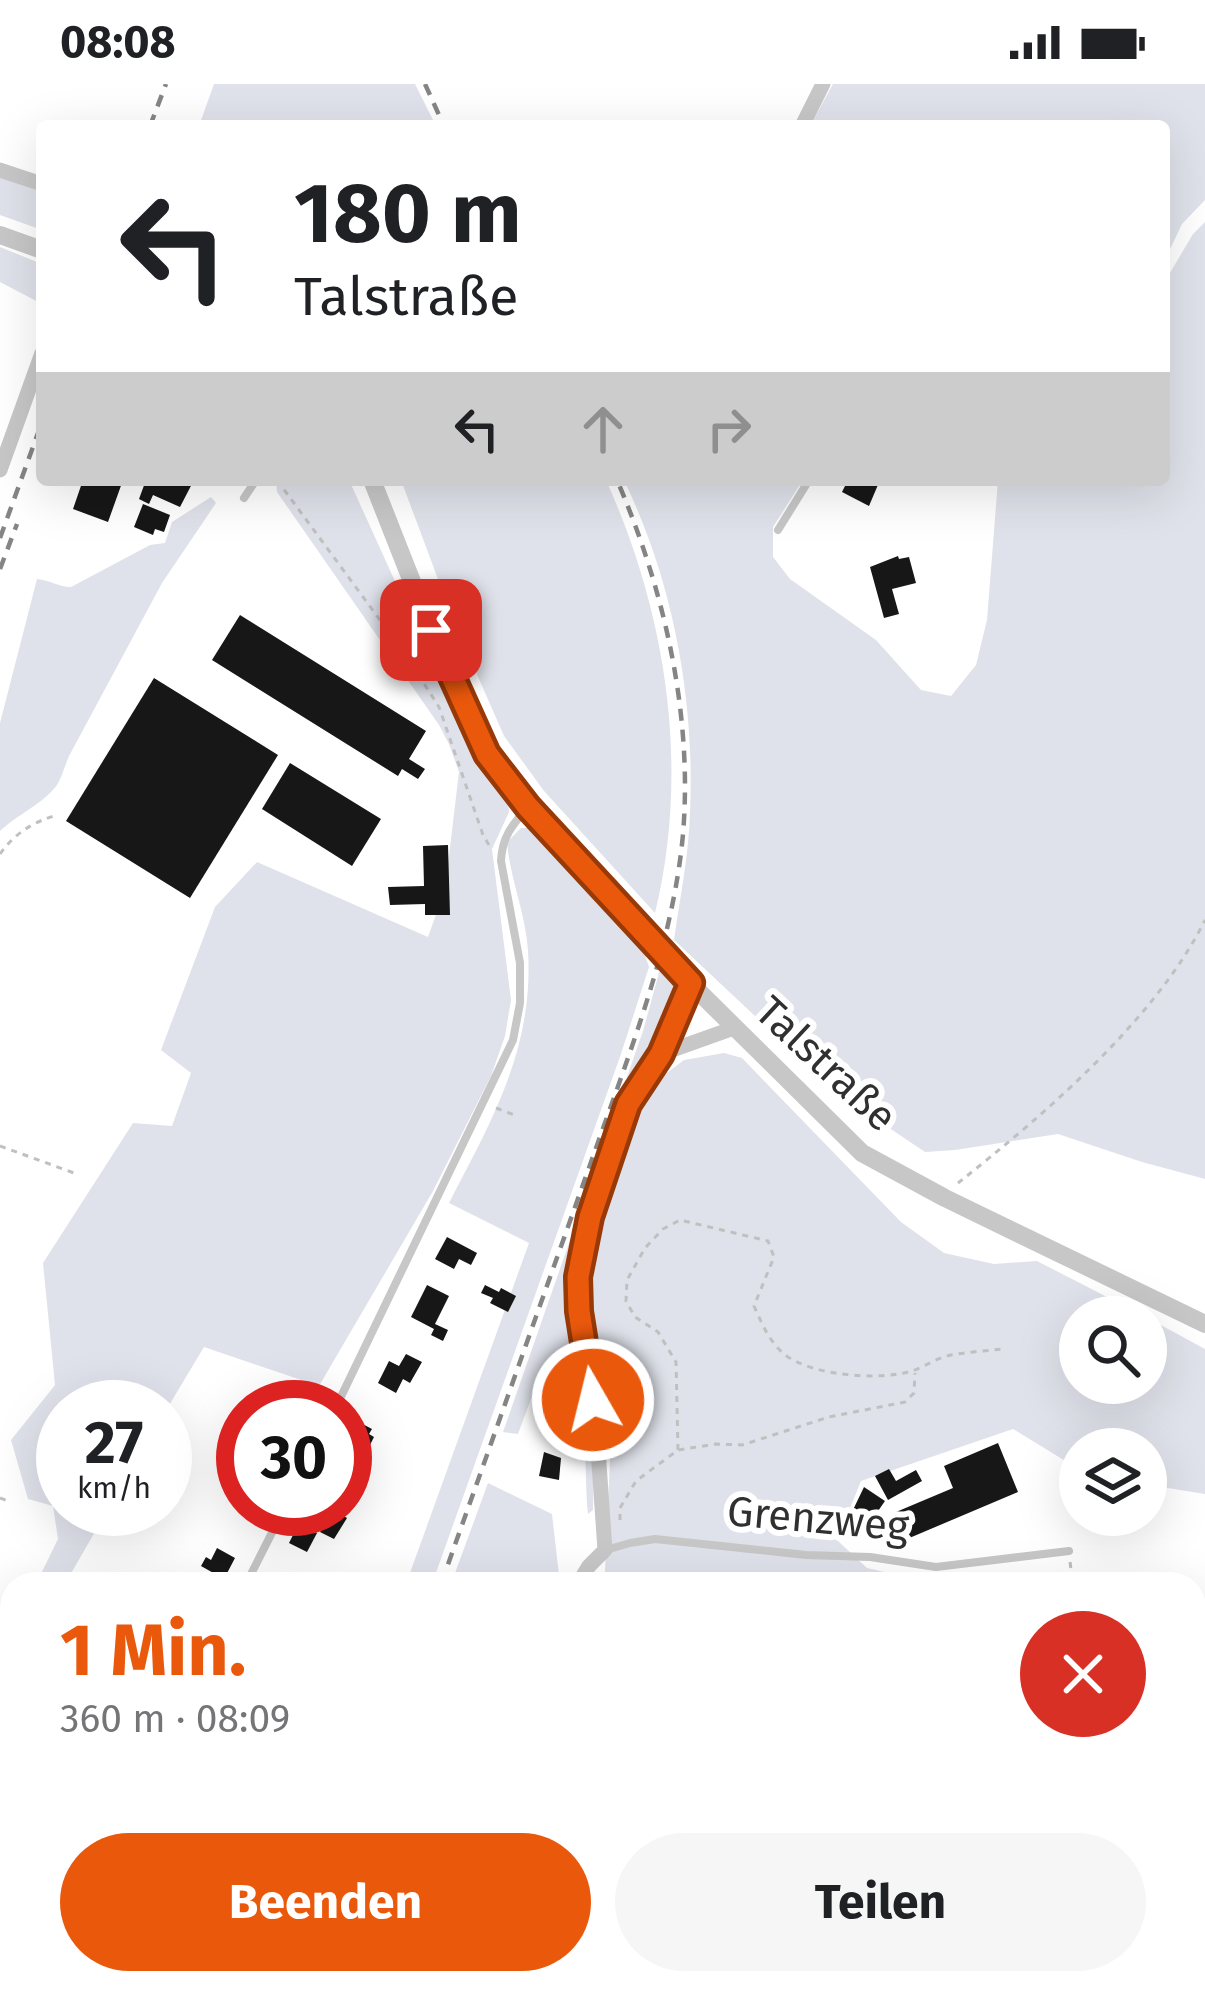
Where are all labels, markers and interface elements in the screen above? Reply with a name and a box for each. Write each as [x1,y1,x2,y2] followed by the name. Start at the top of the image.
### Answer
[60,15,176,69] text: 08:08
[294,163,522,264] text: 180 m
[96,168,252,324] icon: left
[294,265,518,329] text: Talstraße
[444,396,510,462] icon: left
[570,396,636,462] icon: ahead
[696,396,762,462] icon: right
[380,579,482,681] pin
[398,597,464,663] icon: arrive
[745,986,907,1142] street label: Talstraße
[1059,1296,1167,1536] map controls
[1059,1296,1167,1404] button: search
[530,1337,656,1463] position arrow
[216,1380,372,1536] speed limit sign: 30
[85,1407,143,1479] text: 27
[1059,1428,1167,1536] button: layers
[77,1470,151,1506] text: km/h
[725,1486,911,1552] street label: Grenzweg
[60,1608,246,1694] text: 1 Min.
[1020,1611,1146,1737] button: close
[60,1696,290,1742] text: 360 m · 08:09
[60,1833,591,1971] button: Beenden
[615,1833,1146,1971] button: Teilen

